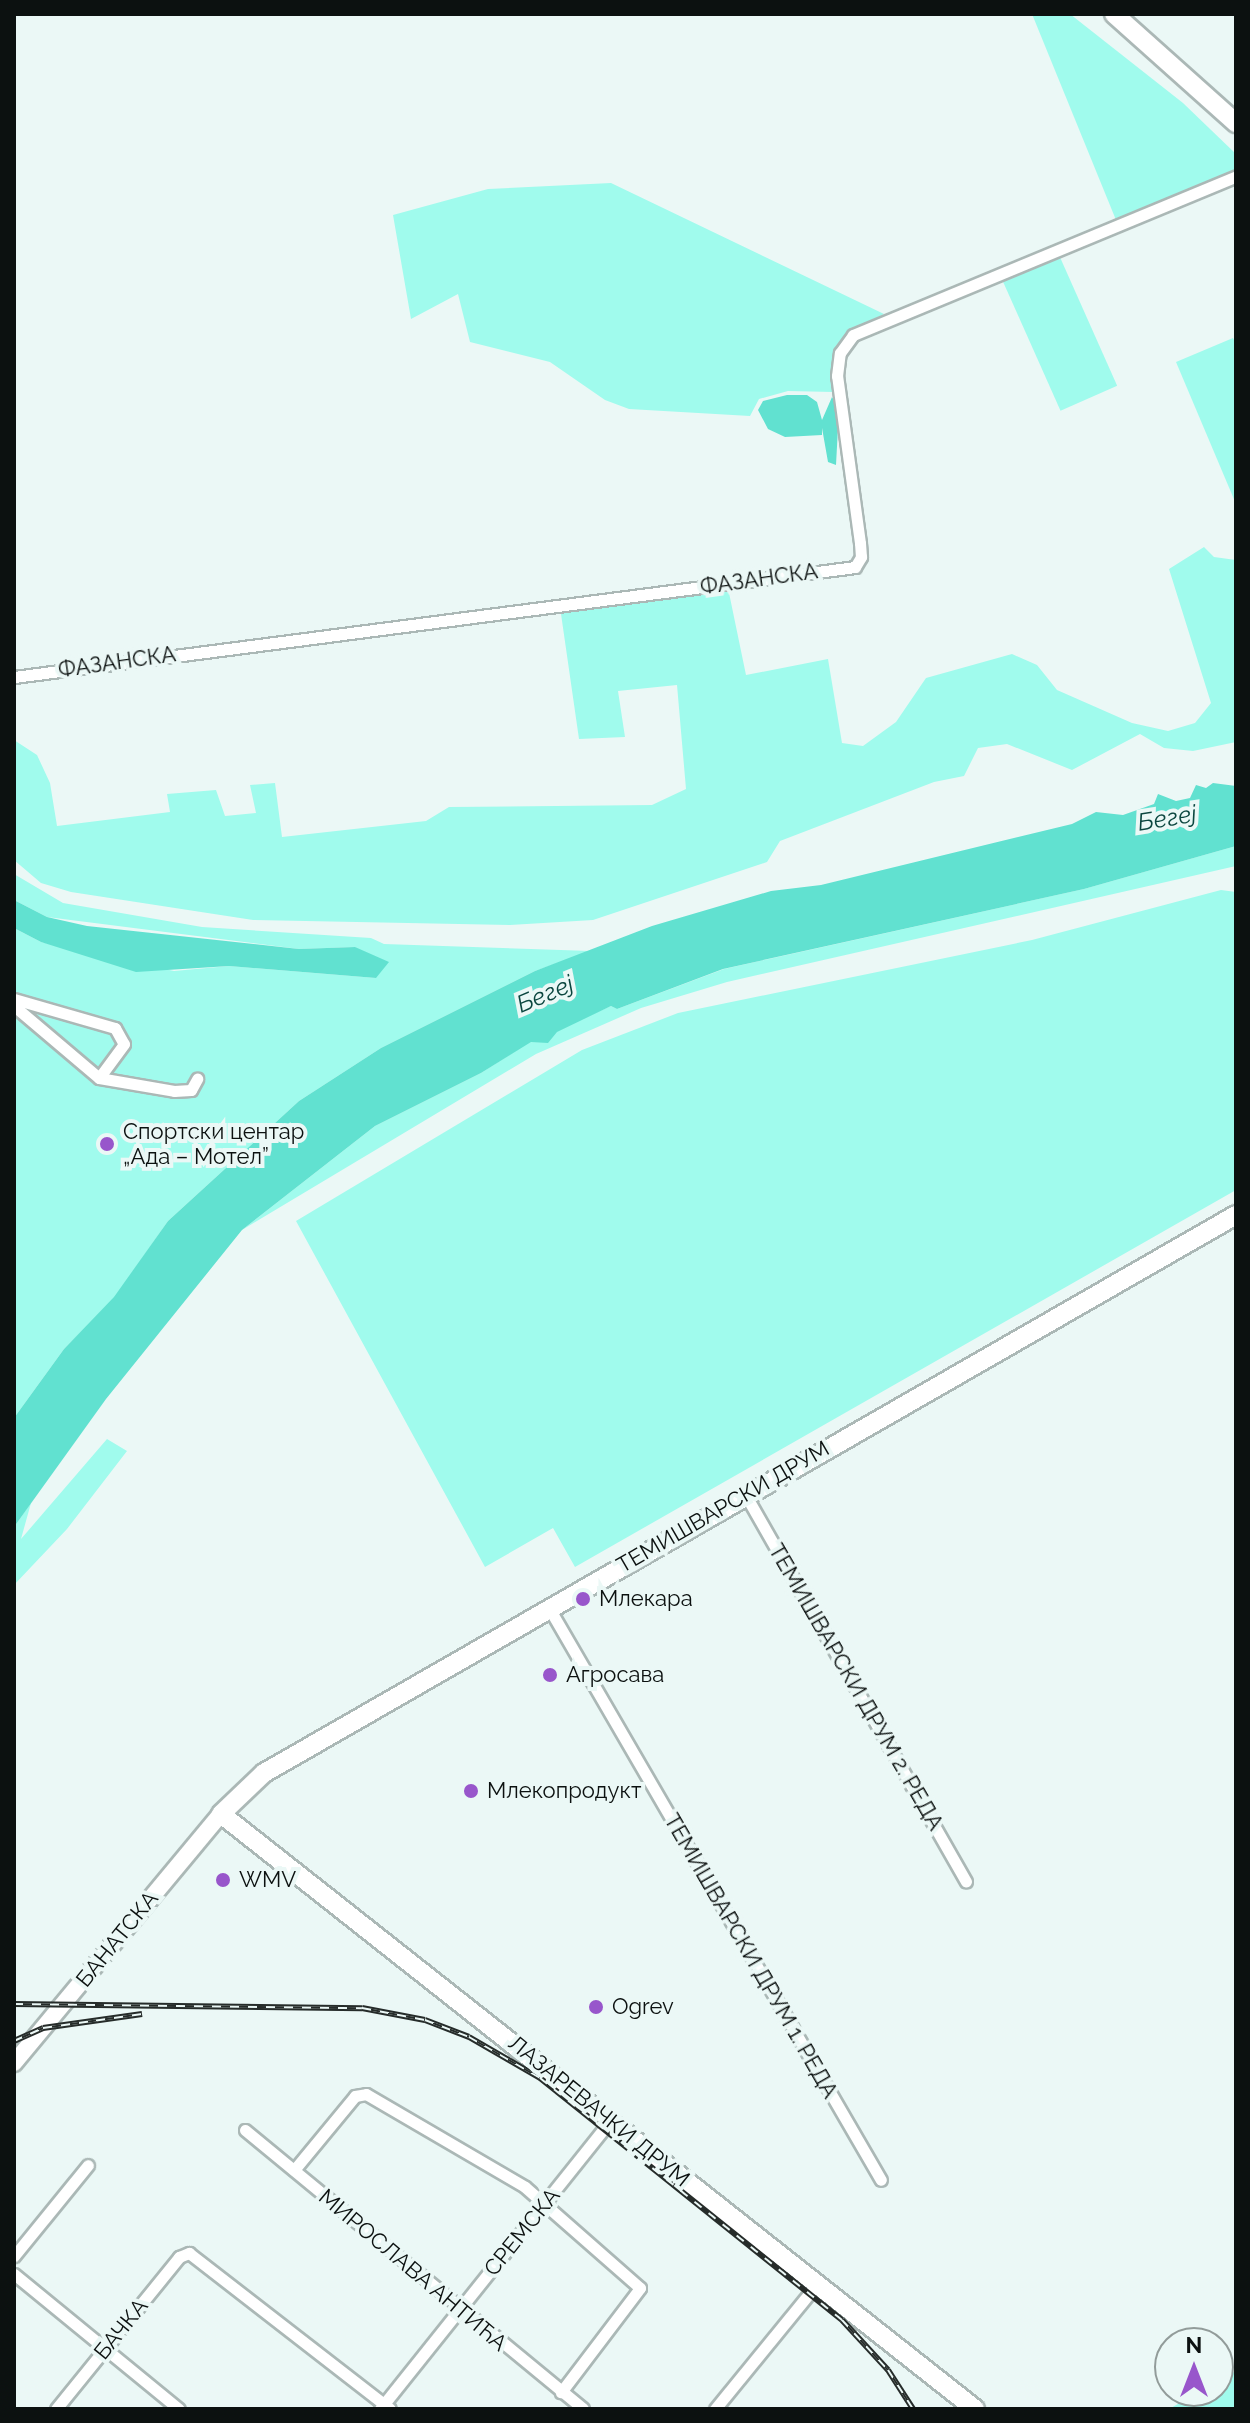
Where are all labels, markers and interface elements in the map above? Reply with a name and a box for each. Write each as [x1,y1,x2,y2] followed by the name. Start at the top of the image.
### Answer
[698,558,820,600] street label: ФАЗАНСКА
[56,641,178,683] street label: ФАЗАНСКА
[1135,799,1199,837] water label: Бегеј
[512,969,578,1019] water label: Бегеј
[123,1118,304,1170] place label: Спортски центар „Ада – Мотел”
[98,1135,116,1153] marker: Спортски центар „Ада – Мотел”
[612,1435,834,1579] street label: ТЕМИШВАРСКИ ДРУМ
[763,1539,949,1835] street label: ТЕМИШВАРСКИ ДРУМ 2. РЕДА
[599,1586,693,1612] place label: Млекара
[574,1590,592,1608] marker: Млекара
[566,1662,664,1688] place label: Агросава
[541,1666,559,1684] marker: Агросава
[487,1778,641,1804] place label: Млекопродукт
[462,1782,480,1800] marker: Млекопродукт
[659,1809,843,2103] street label: ТЕМИШВАРСКИ ДРУМ 1. РЕДА
[239,1867,296,1893] place label: WMV
[214,1871,232,1889] marker: WMV
[70,1886,164,1992] street label: БАНАТСКА
[612,1994,674,2020] place label: Ogrev
[587,1998,605,2016] marker: Ogrev
[503,2030,695,2192] street label: ЛАЗАРЕВАЧКИ ДРУМ
[313,2183,513,2357] street label: МИРОСЛАВА АНТИЋА
[479,2183,565,2281] street label: СРЕМСКА
[89,2293,153,2365] street label: БАЧКА
[1154,2327,1234,2407] north arrow
[1186,2332,1202,2358] text: N

